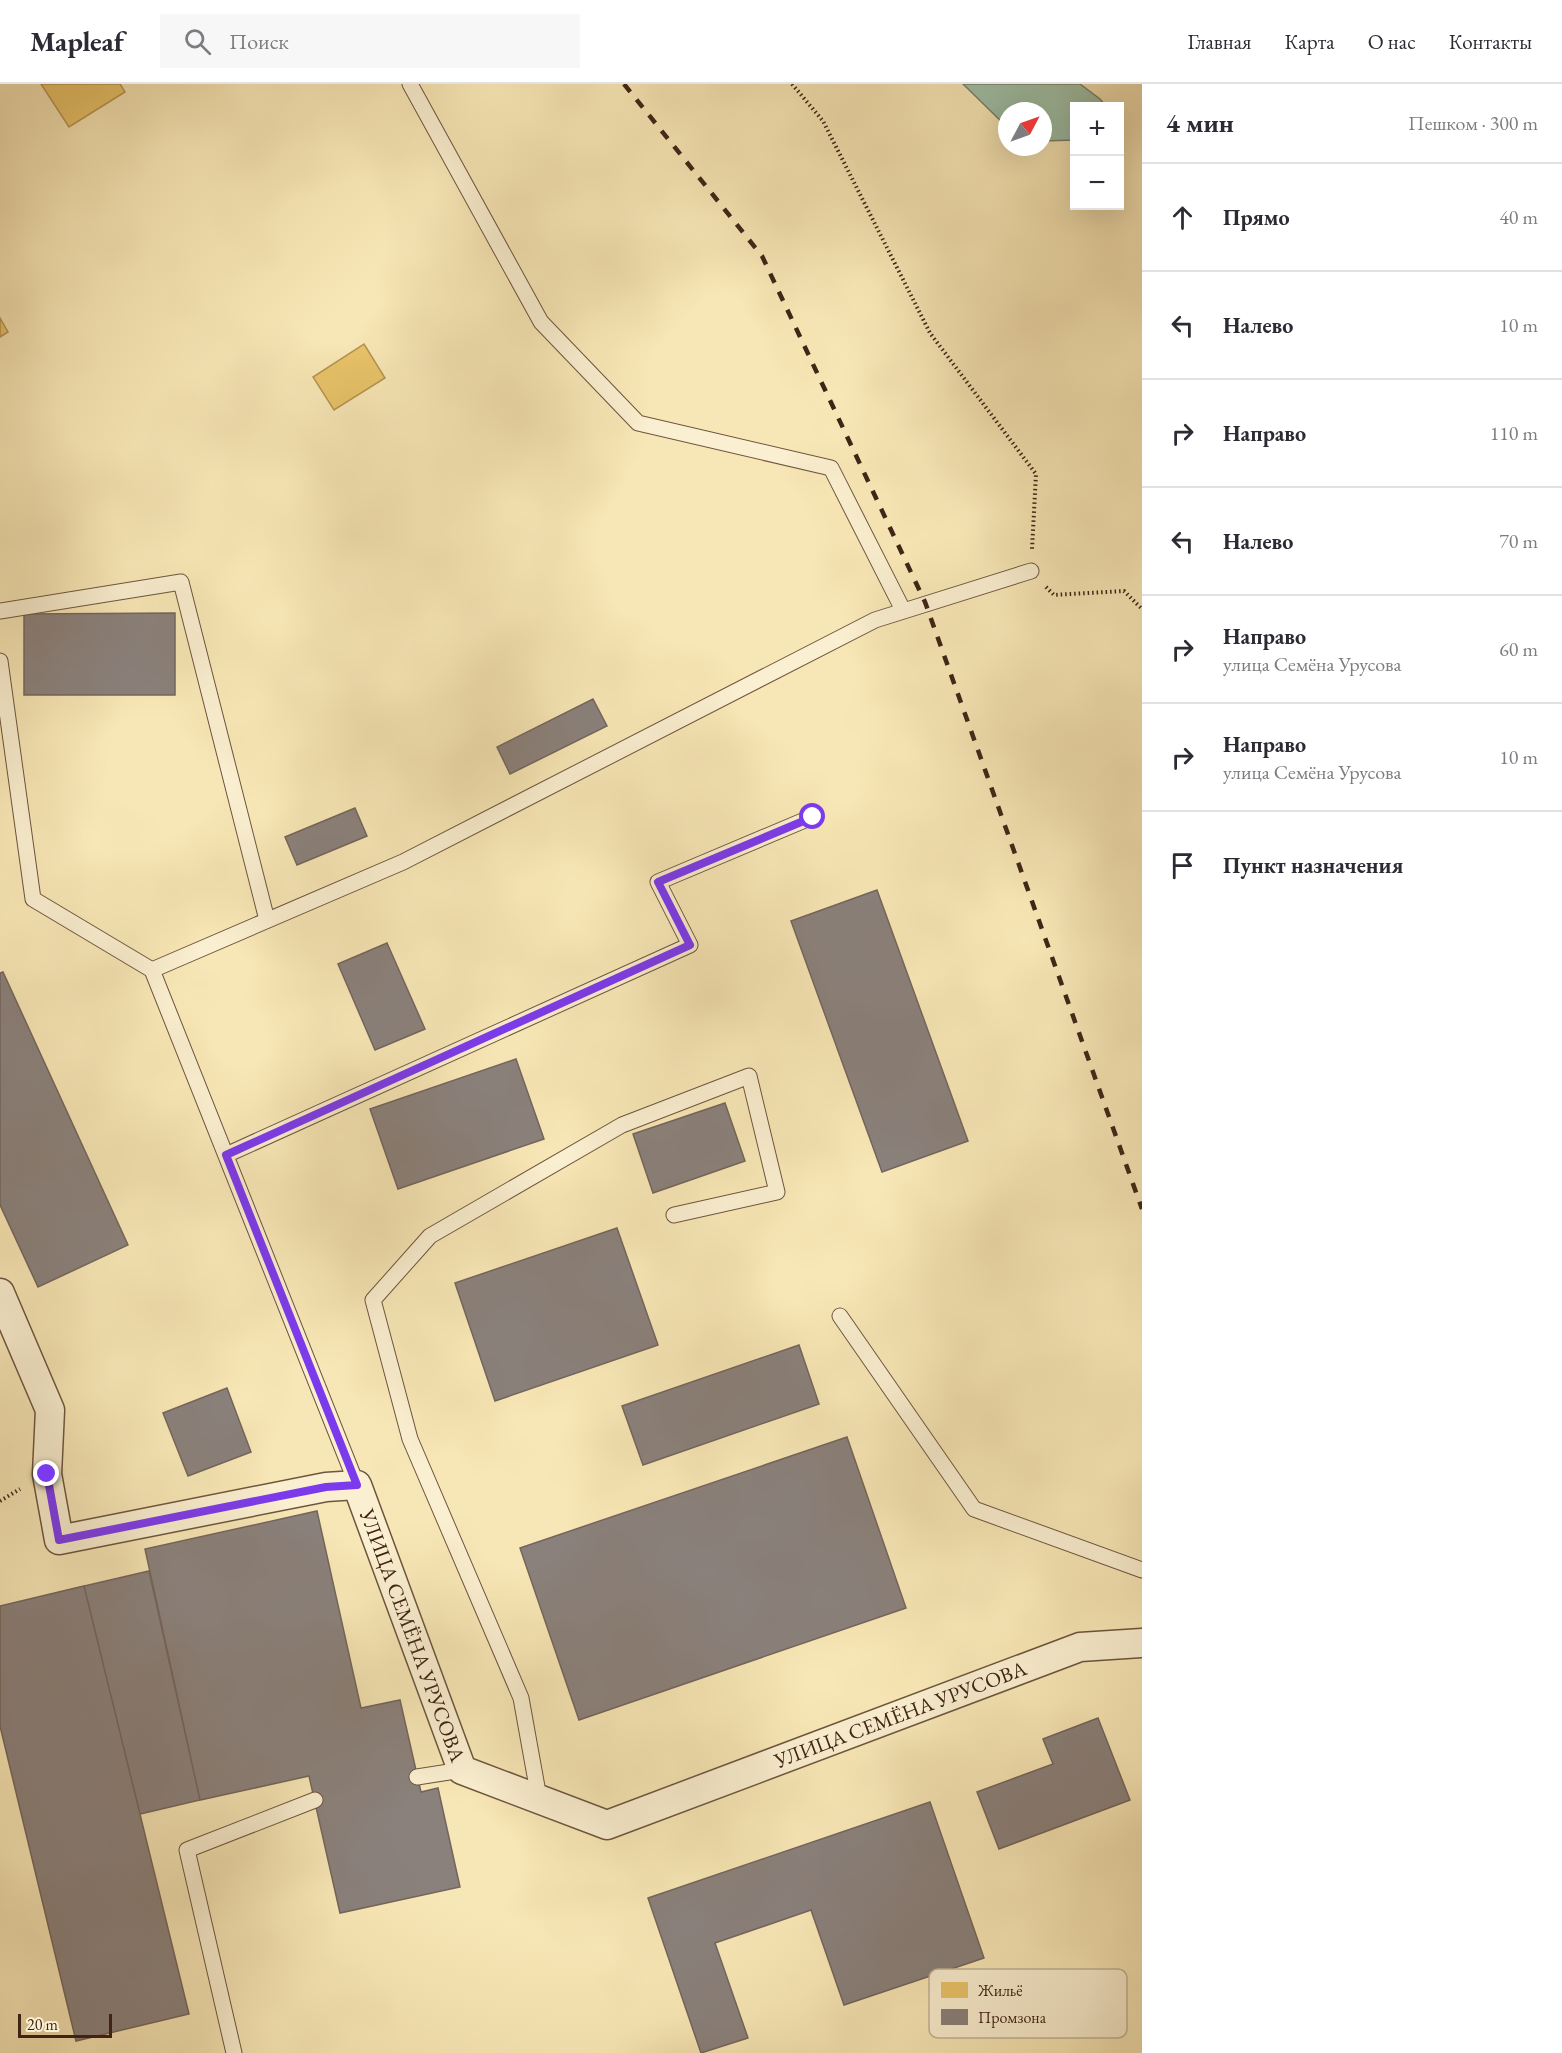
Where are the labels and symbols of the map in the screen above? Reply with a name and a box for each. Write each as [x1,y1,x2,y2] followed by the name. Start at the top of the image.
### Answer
[998,102,1052,156] north arrow
[799,803,825,829] route start
[33,1460,59,1486] route end
[354,1504,472,1766] street label: УЛИЦА СЕМЁНА УРУСОВА
[769,1654,1031,1774] street label: УЛИЦА СЕМЁНА УРУСОВА
[929,1969,1127,2038] legend
[977,1980,1023,2001] text: Жильё
[978,2007,1047,2028] text: Промзона
[18,2011,112,2038] scale bar

